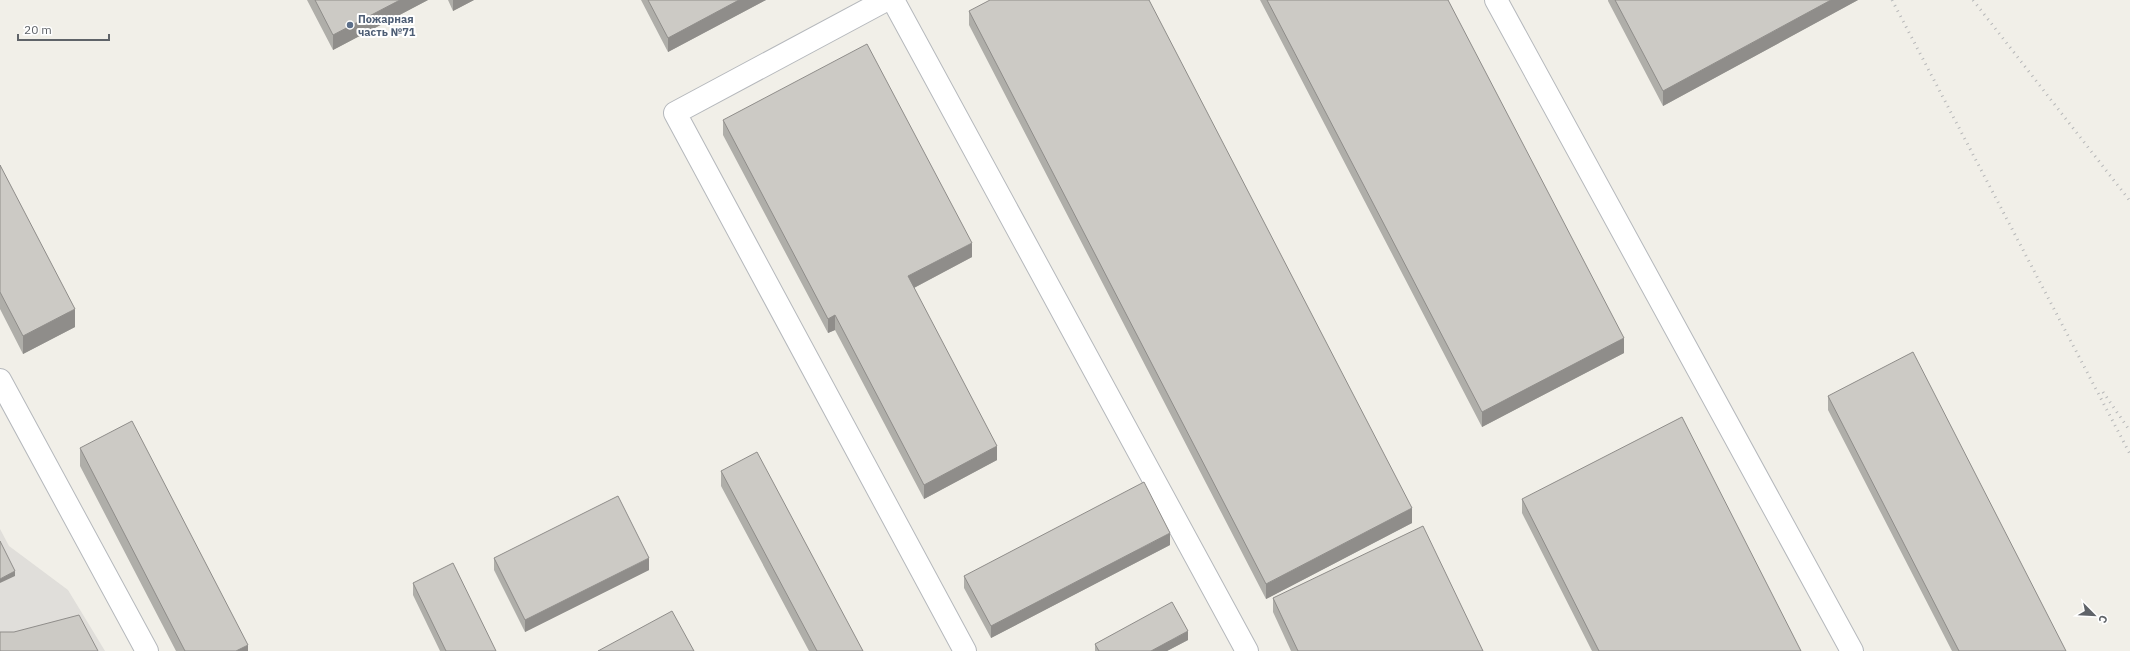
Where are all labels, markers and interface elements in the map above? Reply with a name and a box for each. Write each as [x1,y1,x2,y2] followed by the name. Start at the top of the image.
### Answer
[358,12,416,39] place label: Пожарная часть №71
[18,16,109,42] scale bar
[345,20,355,30] marker: Пожарная часть №71
[24,22,52,37] text: 20 m
[2074,595,2114,635] north arrow
[2095,613,2111,625] text: С

